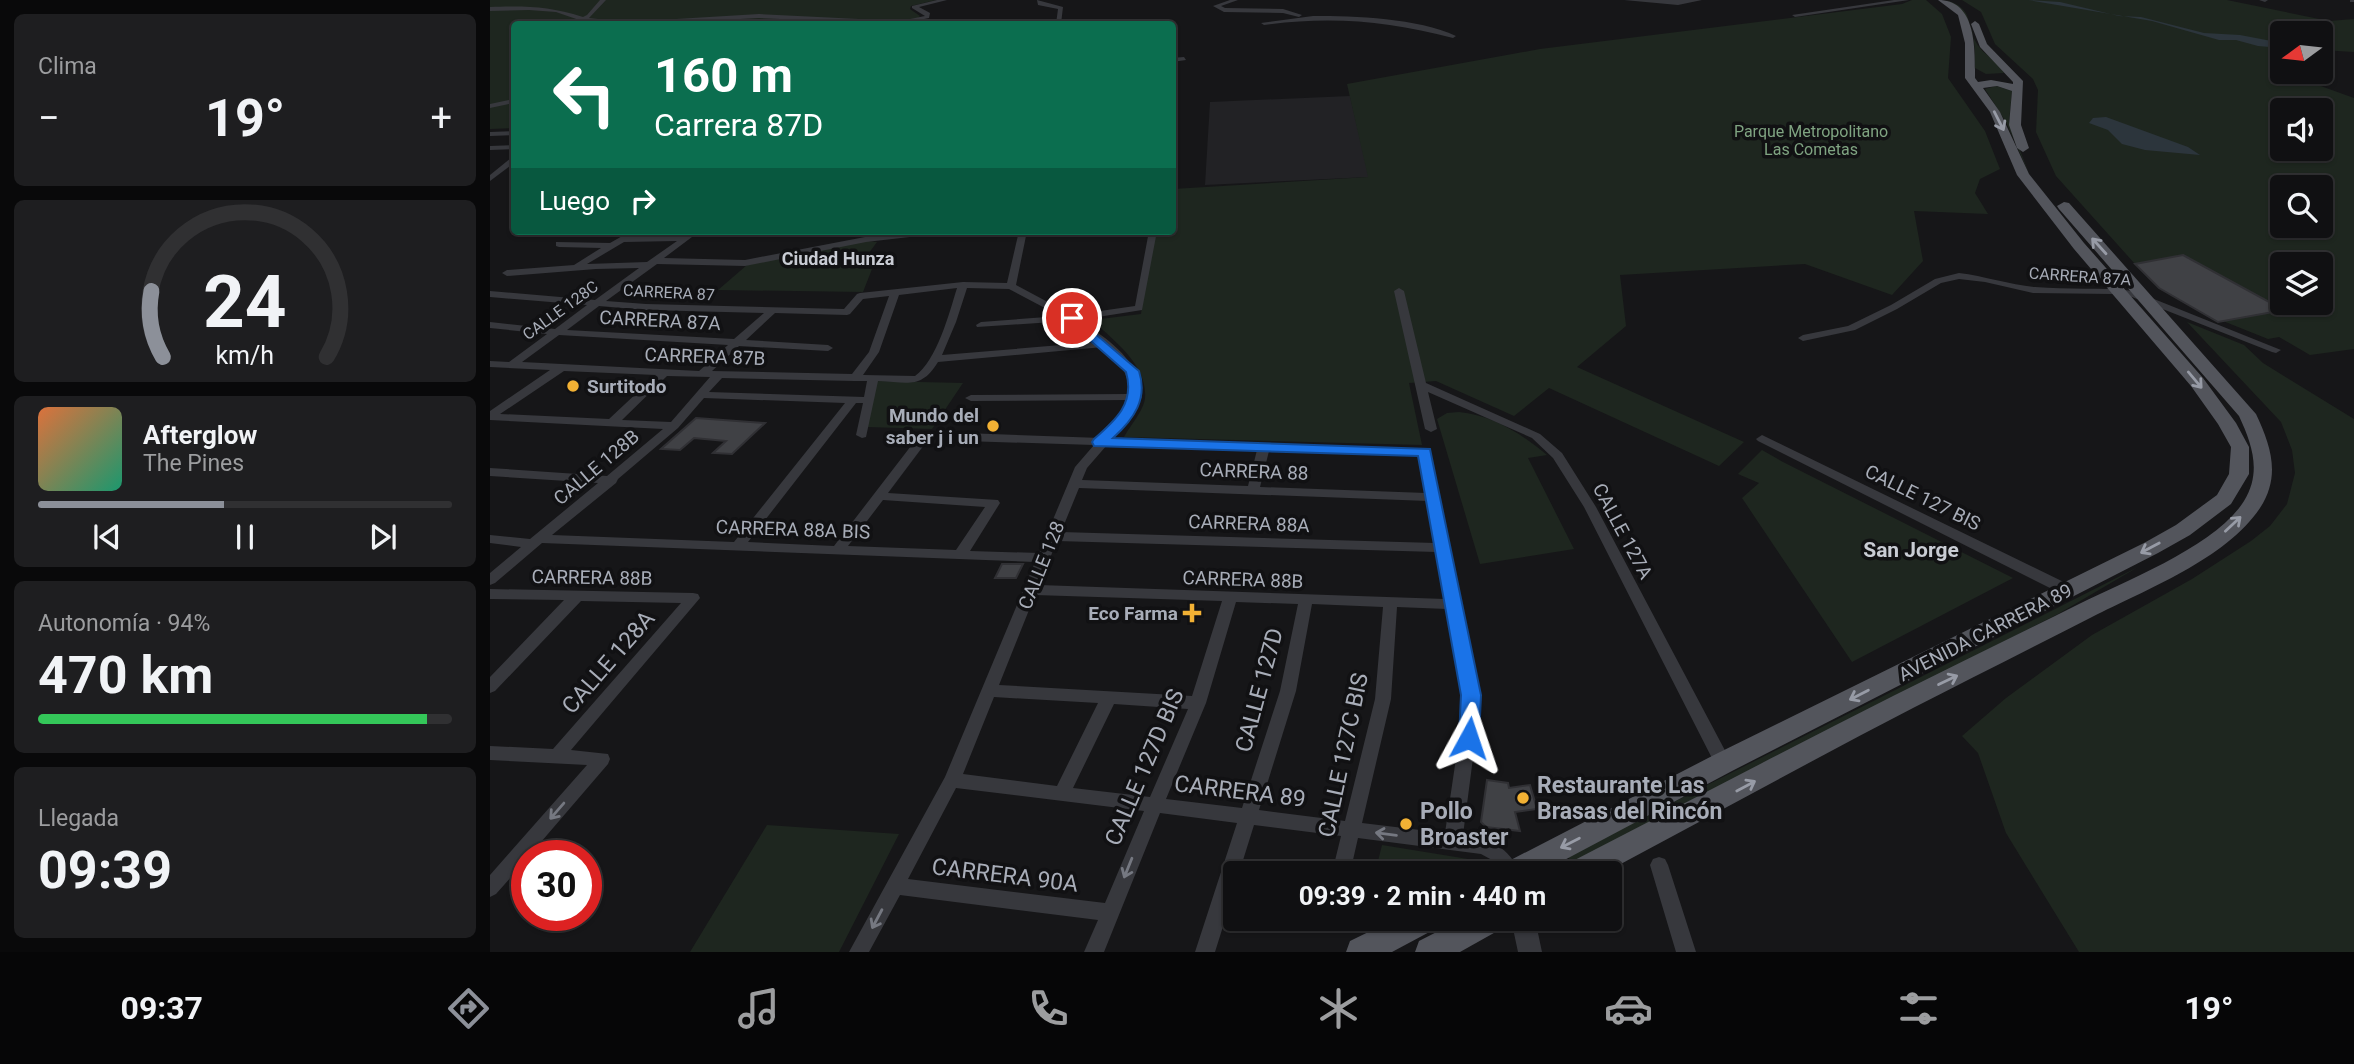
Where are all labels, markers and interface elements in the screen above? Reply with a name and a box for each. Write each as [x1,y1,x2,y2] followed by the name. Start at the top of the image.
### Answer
[2270,21,2333,84] north arrow
[2270,21,2333,315] map controls
[654,47,793,104] text: 160 m
[539,49,630,140] icon: left
[38,53,97,80] text: Clima
[205,88,285,149] text: 19°
[38,96,60,140] text: −
[430,96,452,140] text: +
[2270,98,2333,161] button: sound
[654,106,823,144] text: Carrera 87D
[1992,110,2006,131] one-way arrow
[1734,122,1888,159] park label: Parque Metropolitano Las Cometas
[2270,175,2333,238] button: search
[624,182,662,220] icon: right
[539,186,610,216] text: Luego
[2091,237,2107,255] one-way arrow
[782,248,895,269] district label: Ciudad Hunza
[2270,252,2333,315] button: layers
[203,259,287,345] text: 24
[2028,263,2132,290] street label: CARRERA 87A
[519,277,602,344] street label: CALLE 128C
[623,281,715,304] street label: CARRERA 87
[1042,288,1102,348] pin
[1053,299,1091,337] icon: arrive
[599,306,722,335] street label: CARRERA 87A
[216,340,274,369] text: km/h
[644,343,766,370] street label: CARRERA 87B
[2187,370,2202,388] one-way arrow
[587,375,667,398] place label: Surtitodo
[565,378,581,394] marker: Surtitodo
[886,404,979,449] place label: Mundo del saber j i un
[985,418,1001,434] marker: Mundo del saber j i un
[143,420,257,450] text: Afterglow
[549,425,644,510] street label: CALLE 128B
[143,450,244,477] text: The Pines
[1199,458,1309,485] street label: CARRERA 88
[1861,460,1984,535] street label: CALLE 127 BIS
[1588,479,1658,584] street label: CALLE 127A
[1188,510,1311,537] street label: CARRERA 88A
[715,515,871,544] street label: CARRERA 88A BIS
[2224,516,2241,533] one-way arrow
[88,518,126,556] icon: previous
[226,518,264,556] icon: pause
[364,518,402,556] icon: next
[1013,518,1070,613] street label: CALLE 128
[1863,538,1959,562] district label: San Jorge
[2140,542,2161,555] one-way arrow
[531,565,653,590] street label: CARRERA 88B
[1182,566,1304,593] street label: CARRERA 88B
[1895,579,2076,686] street label: AVENIDA CARRERA 89
[1088,602,1178,625] place label: Eco Farma
[556,605,660,719] street label: CALLE 128A
[1184,605,1200,621] marker: Eco Farma
[38,610,210,637] text: Autonomía · 94%
[1230,625,1289,755] street label: CALLE 127D
[38,645,213,706] text: 470 km
[1313,671,1374,840] street label: CALLE 127C BIS
[1937,673,1958,686] one-way arrow
[1099,685,1190,849] street label: CALLE 127D BIS
[1849,688,1870,702] one-way arrow
[1432,701,1506,775] position arrow
[1173,770,1307,813] street label: CARRERA 89
[1537,772,1722,825] place label: Restaurante Las Brasas del Rincón
[1736,778,1756,792] one-way arrow
[1515,790,1531,806] marker: Restaurante Las Brasas del Rincón
[1420,798,1509,851] place label: Pollo Broaster
[549,801,565,819] one-way arrow
[38,805,119,832] text: Llegada
[1398,816,1414,832] marker: Pollo Broaster
[1375,827,1397,840] one-way arrow
[1560,837,1581,851] one-way arrow
[38,840,172,901] text: 09:39
[511,840,602,931] speed limit sign: 30
[930,853,1080,898] street label: CARRERA 90A
[1121,857,1134,879] one-way arrow
[1299,881,1546,911] text: 09:39 · 2 min · 440 m
[870,908,883,929] one-way arrow
[444,984,493,1033] icon: directions
[734,984,783,1033] icon: music
[1024,984,1073,1033] icon: phone
[1314,984,1363,1033] icon: climate
[1604,984,1653,1033] icon: car
[1894,984,1943,1033] icon: filters
[121,989,203,1027] text: 09:37
[2184,989,2233,1027] text: 19°

